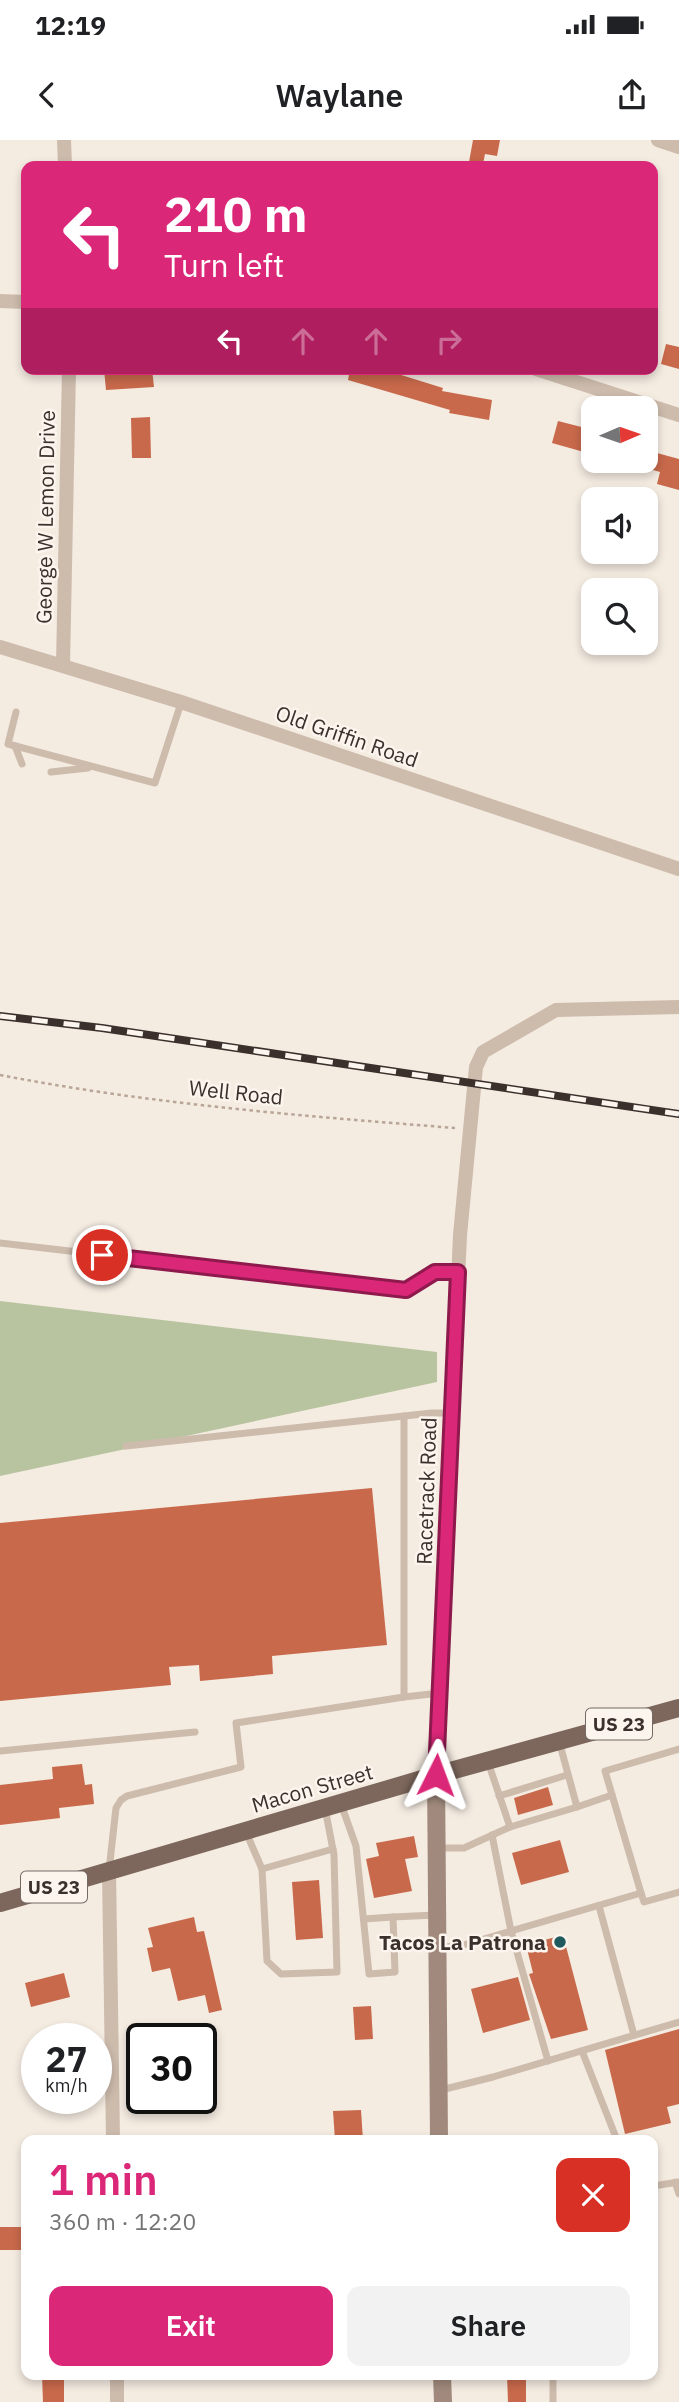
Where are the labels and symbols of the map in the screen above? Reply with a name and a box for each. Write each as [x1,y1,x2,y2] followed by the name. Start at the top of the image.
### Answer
[581,396,658,472] north arrow
[29,410,61,624] street label: George W Lemon Drive
[272,698,422,774] street label: Old Griffin Road
[188,1073,284,1111] street label: Well Road
[72,1225,132,1285] pin
[409,1417,443,1565] street label: Racetrack Road
[586,1708,652,1740] road number: US 23
[399,1738,473,1812] position arrow
[248,1757,376,1819] street label: Macon Street
[21,1872,87,1903] road number: US 23
[379,1928,546,1956] place label: Tacos La Patrona
[552,1934,568,1950] marker: Tacos La Patrona
[126,2023,217,2114] speed limit sign: 30

